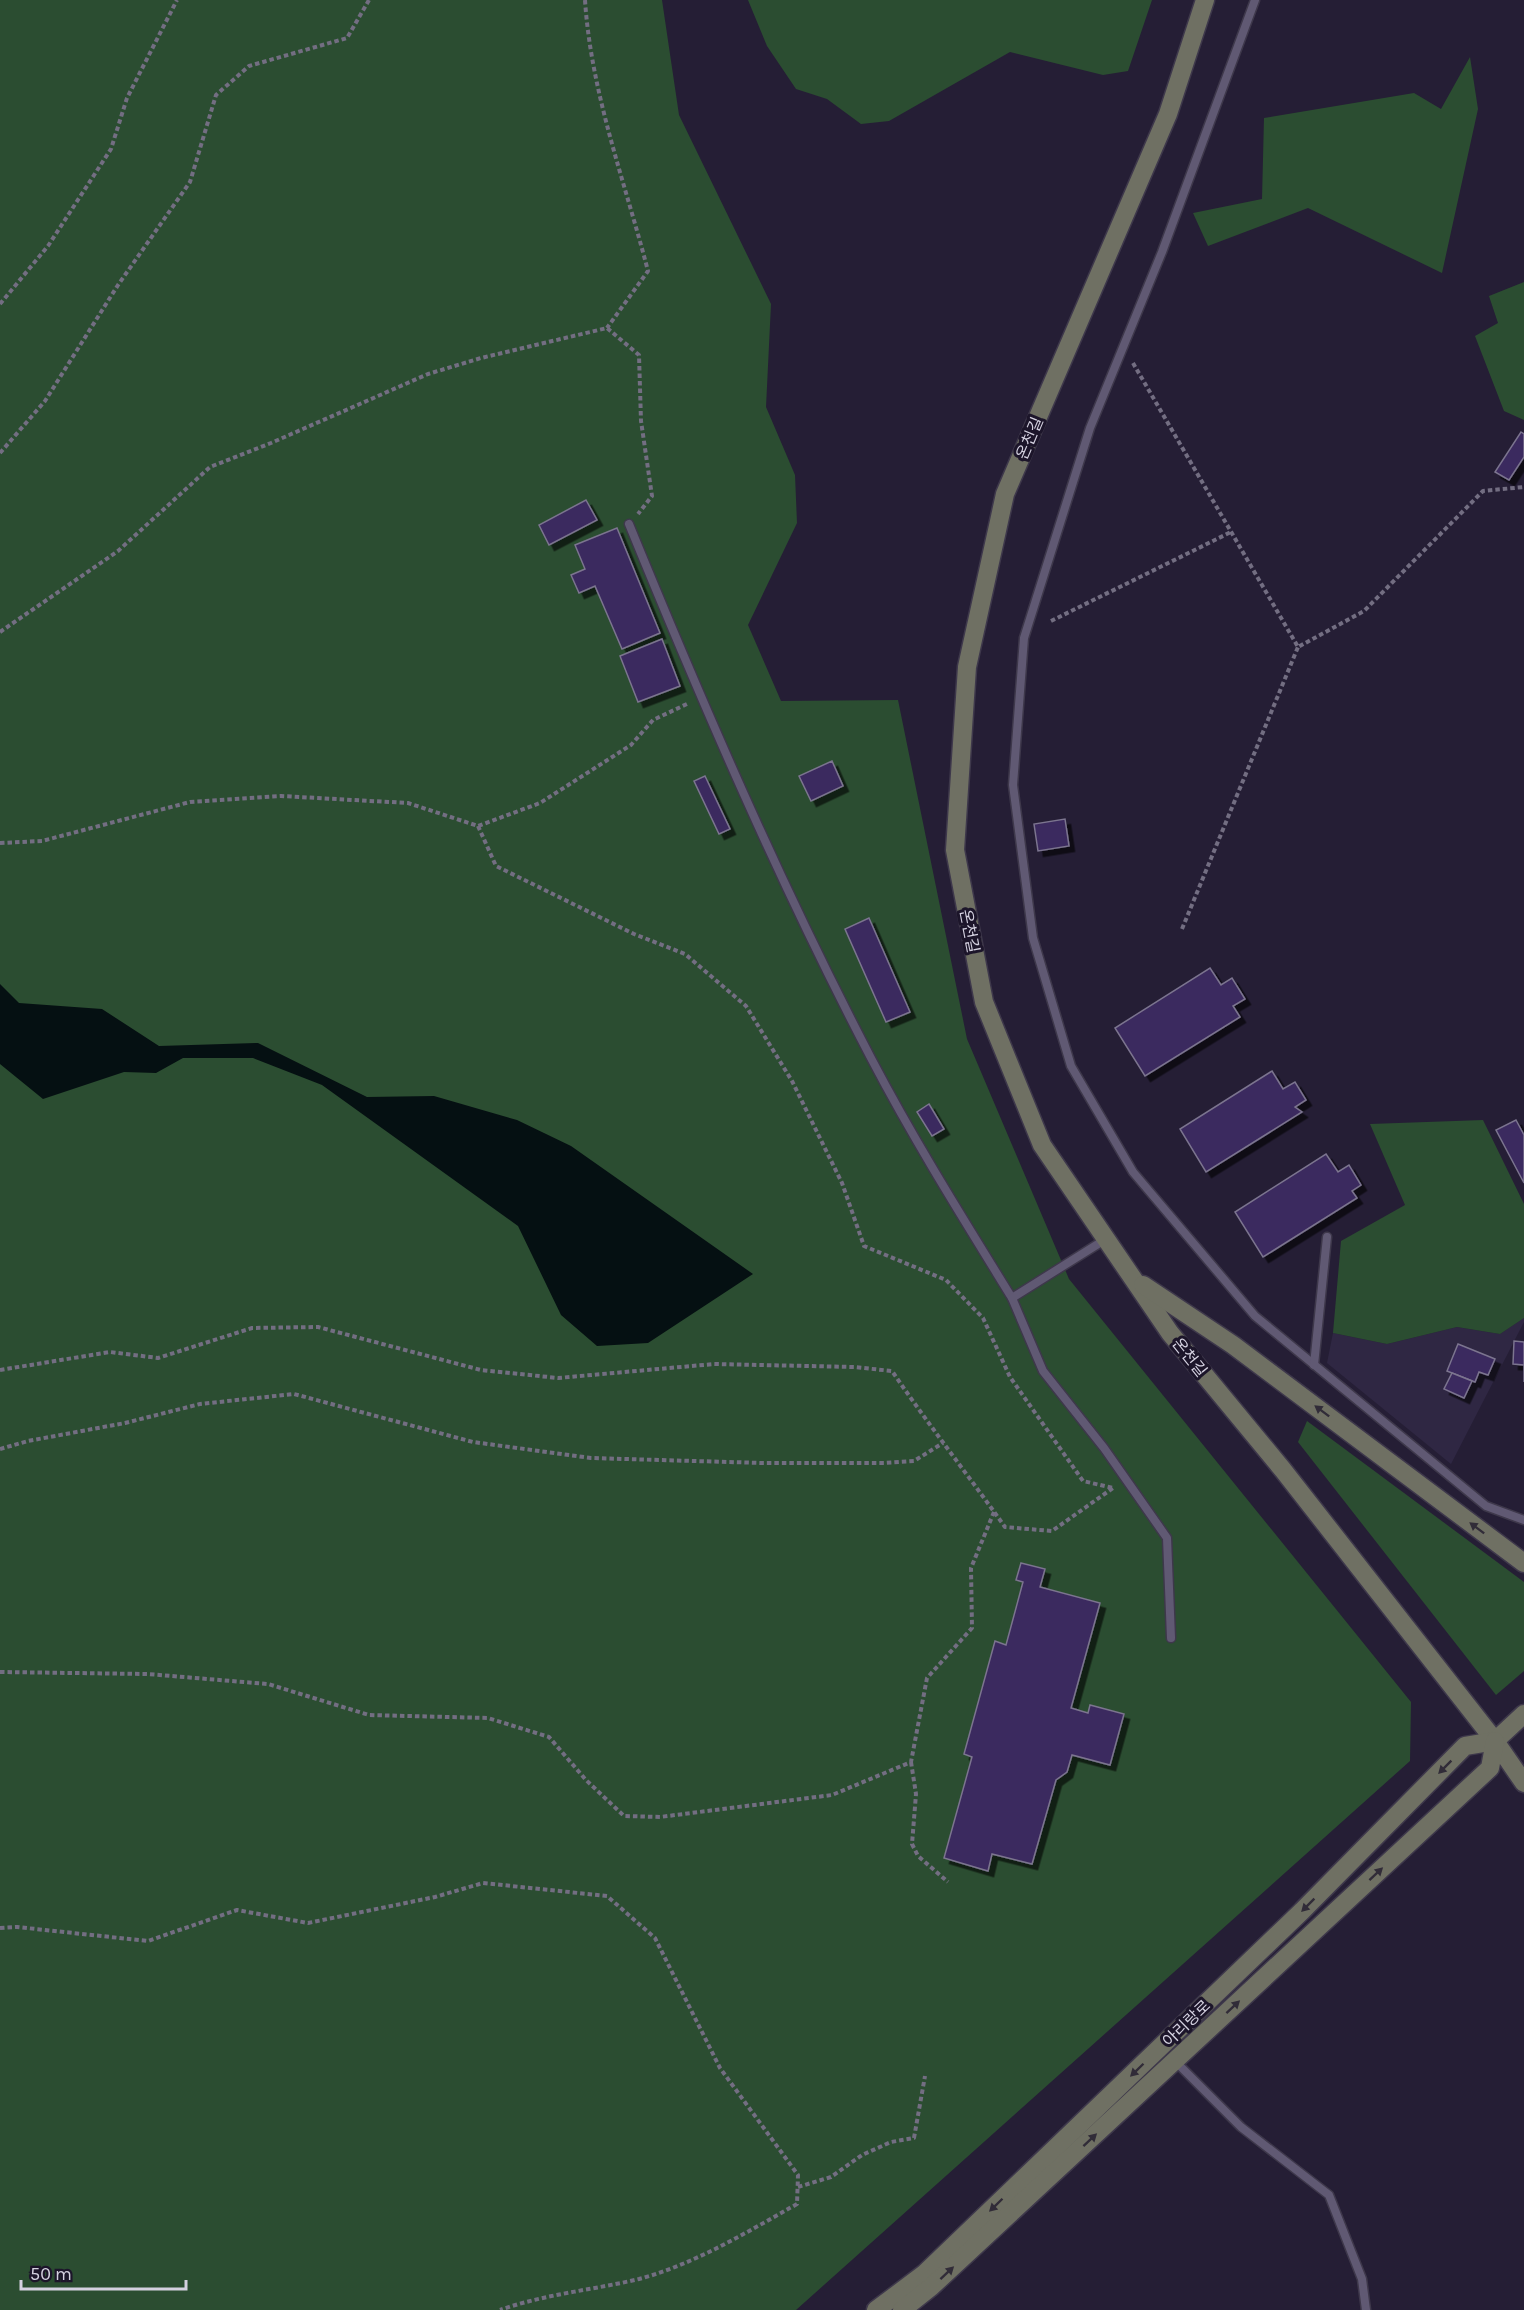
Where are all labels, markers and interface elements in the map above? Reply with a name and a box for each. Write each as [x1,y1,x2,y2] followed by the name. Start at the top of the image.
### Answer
[1012,414,1047,462] street label: 온천길
[956,908,983,955] street label: 온천길
[1168,1334,1211,1380] street label: 온천길
[1314,1405,1329,1417] one-way arrow
[1470,1522,1486,1534] one-way arrow
[1438,1759,1452,1774] one-way arrow
[1368,1867,1383,1881] one-way arrow
[1301,1898,1315,1912] one-way arrow
[1159,1996,1214,2051] street label: 아리랑로
[1225,2001,1240,2014] one-way arrow
[1131,2062,1145,2076] one-way arrow
[1082,2134,1097,2147] one-way arrow
[990,2197,1004,2211] one-way arrow
[21,2253,186,2291] scale bar
[30,2263,72,2285] text: 50 m
[940,2266,954,2280] one-way arrow

